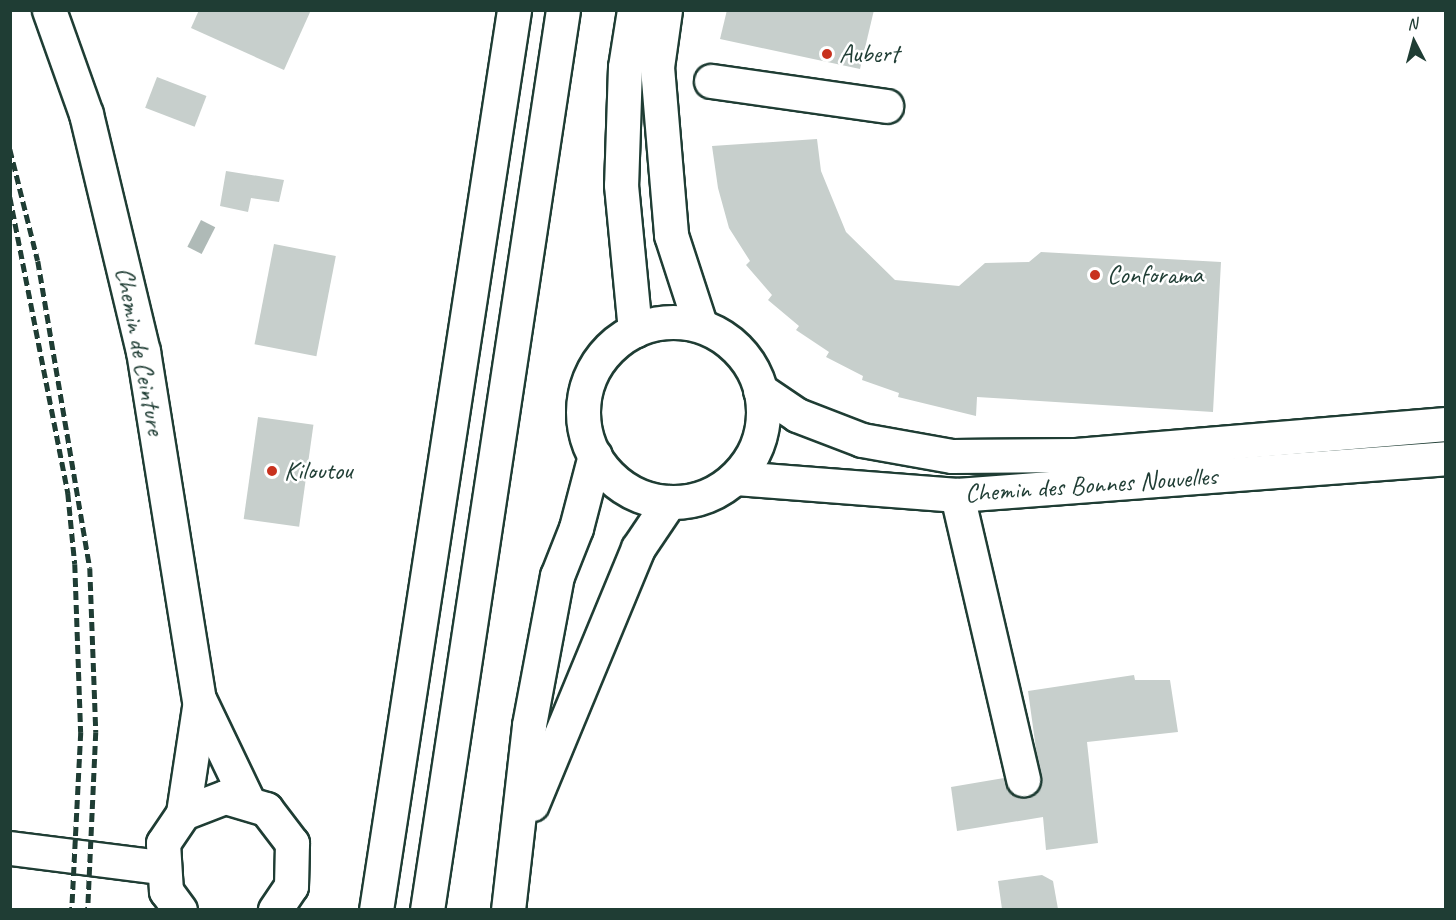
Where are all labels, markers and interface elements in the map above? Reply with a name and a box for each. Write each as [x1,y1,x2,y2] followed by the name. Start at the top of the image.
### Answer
[1384,12,1444,72] north arrow
[1406,14,1418,35] text: N
[839,38,899,70] place label: Aubert
[820,47,834,61] marker: Aubert
[1107,259,1203,291] place label: Conforama
[108,265,172,437] street label: Chemin de Ceinture
[1088,268,1102,282] marker: Conforama
[284,455,353,487] place label: Kiloutou
[964,461,1218,509] street label: Chemin des Bonnes Nouvelles
[265,464,279,478] marker: Kiloutou

